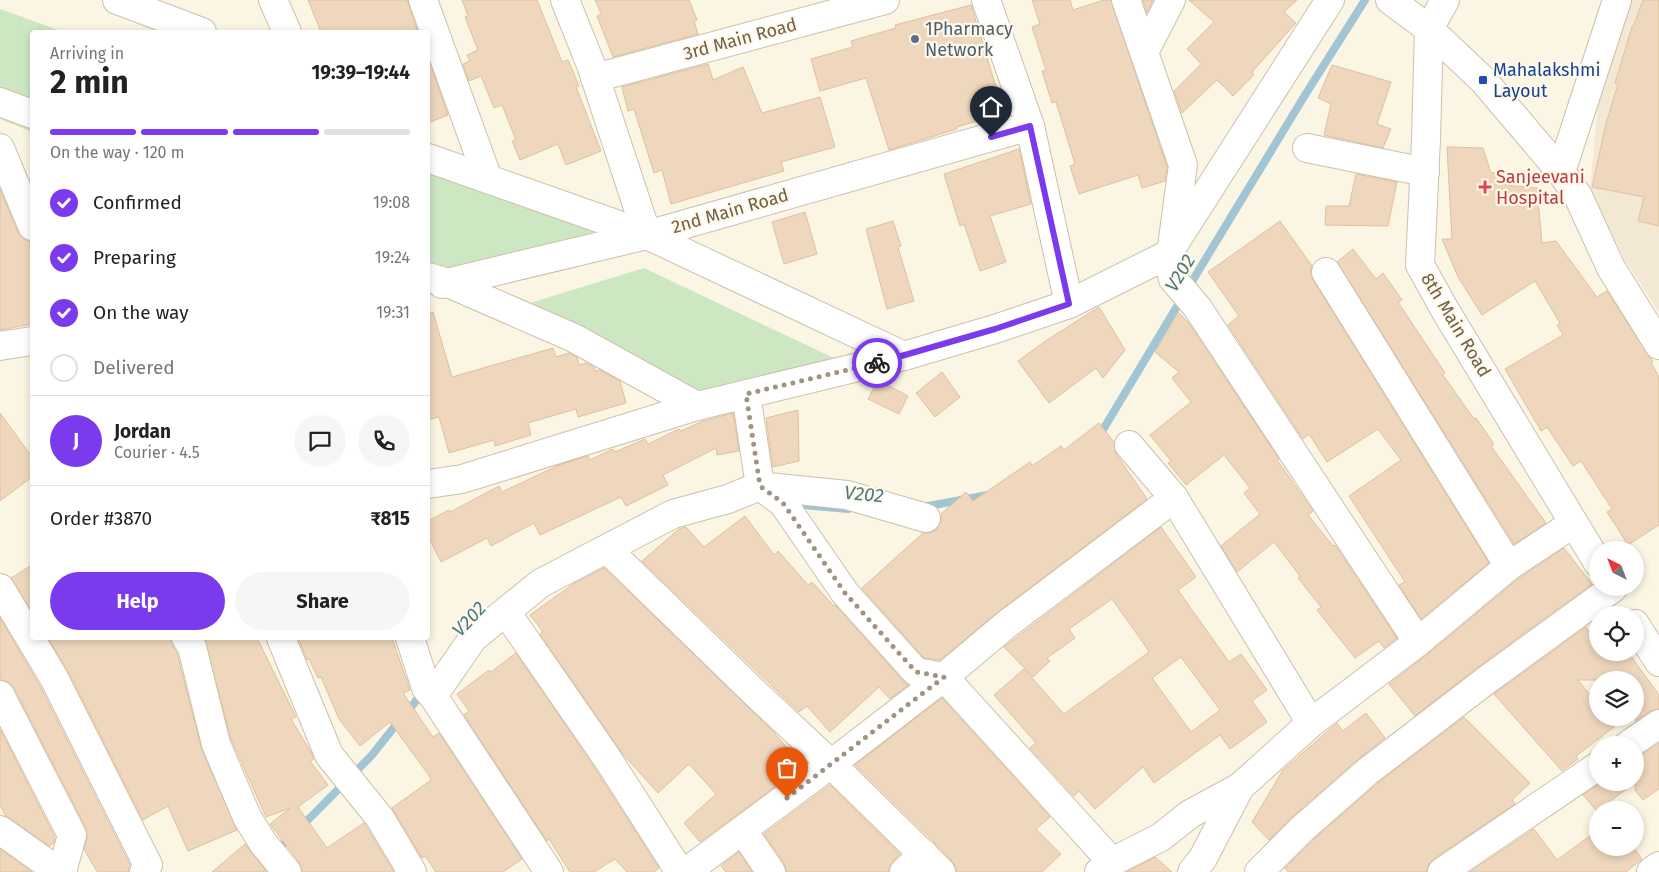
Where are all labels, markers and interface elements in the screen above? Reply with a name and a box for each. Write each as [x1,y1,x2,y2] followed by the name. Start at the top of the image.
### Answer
[681,13,799,65] street label: 3rd Main Road
[925,18,1013,61] place label: 1Pharmacy Network
[909,33,921,45] marker: 1Pharmacy Network
[50,44,124,63] text: Arriving in
[1493,59,1601,102] place label: Mahalakshmi Layout
[311,61,410,84] text: 19:39–19:44
[50,63,129,101] text: 2 min
[1477,74,1489,86] marker: Mahalakshmi Layout
[970,86,1012,137] pin
[977,93,1005,121] icon: home
[50,143,184,162] text: On the way · 120 m
[1496,166,1585,209] place label: Sanjeevani Hospital
[1478,180,1492,194] marker: Sanjeevani Hospital
[669,184,791,238] street label: 2nd Main Road
[50,189,78,217] icon: check
[93,191,182,214] text: Confirmed
[373,193,410,212] text: 19:08
[50,244,78,272] icon: check
[93,246,176,269] text: Preparing
[375,248,410,267] text: 19:24
[1160,250,1200,296] water label: V202
[1416,269,1496,381] street label: 8th Main Road
[50,299,78,327] icon: check
[93,301,189,324] text: On the way
[376,303,410,322] text: 19:31
[852,338,902,388] courier
[863,349,891,377] icon: bike
[93,356,175,379] text: Delivered
[294,415,346,467] button: chat
[358,415,410,467] button: phone
[114,420,171,443] text: Jordan
[73,429,79,452] text: J
[114,443,200,462] text: Courier · 4.5
[843,481,885,507] water label: V202
[50,507,152,530] text: Order #3870
[370,507,410,530] text: ₹815
[1589,541,1644,596] north arrow
[1589,541,1644,856] map controls
[50,572,225,630] button: Help
[235,572,410,630] button: Share
[447,597,491,641] water label: V202
[1589,606,1644,661] button: locate
[1589,671,1644,726] button: layers
[1589,736,1644,791] button: +
[766,747,808,798] pin
[773,754,801,782] icon: bag
[1589,801,1644,856] button: −

